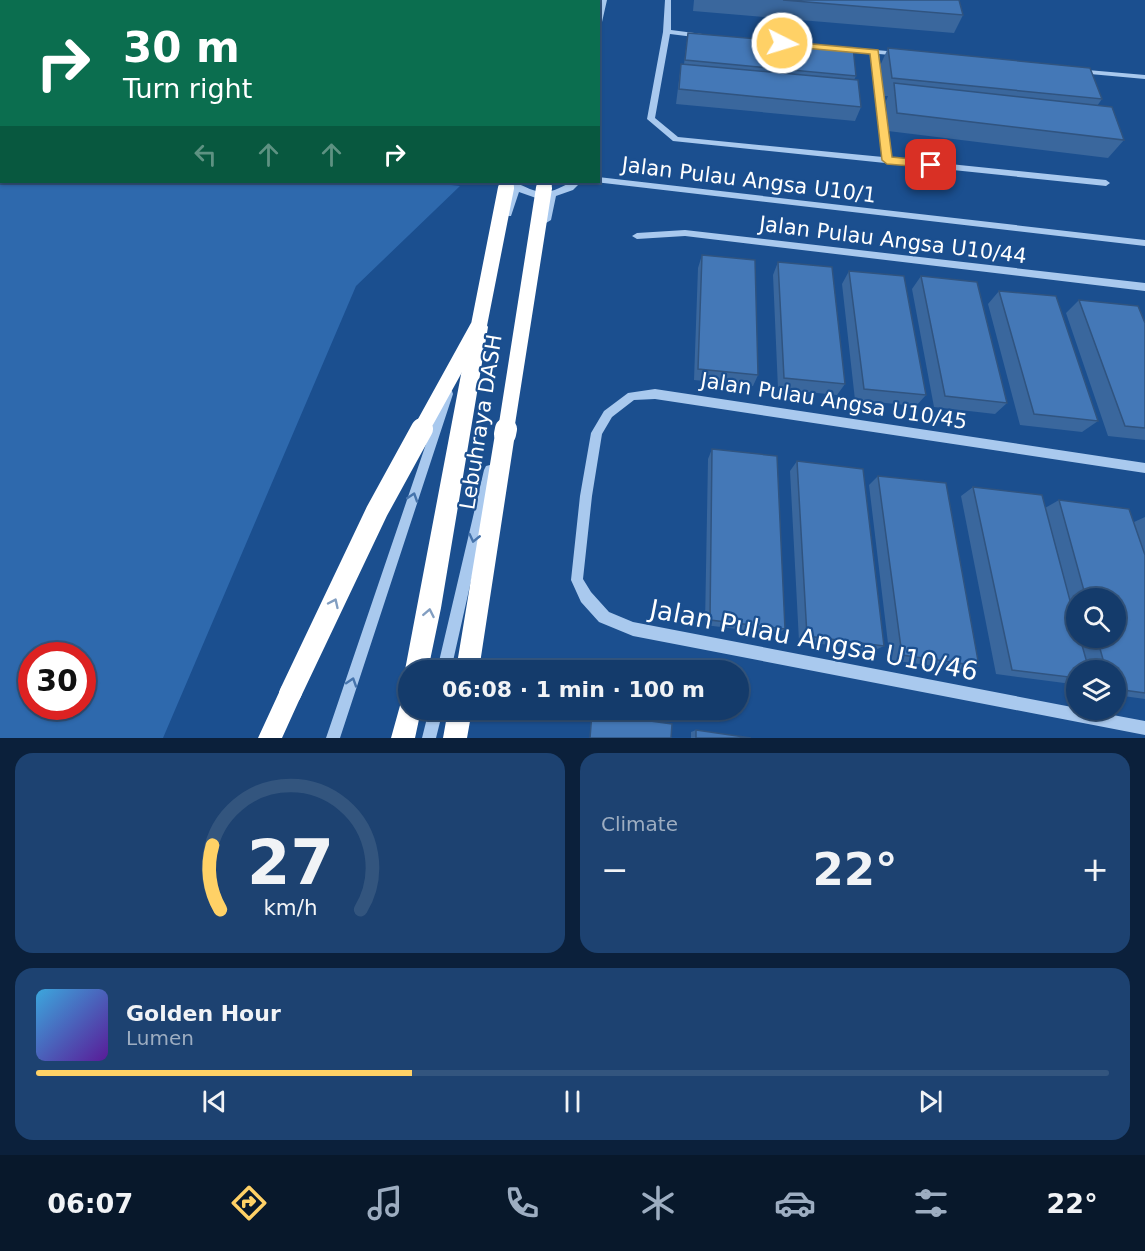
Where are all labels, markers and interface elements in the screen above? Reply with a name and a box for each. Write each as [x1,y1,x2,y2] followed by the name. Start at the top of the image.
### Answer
[750,11,814,75] position arrow
[123,23,240,72] text: 30 m
[24,24,102,102] icon: right
[123,73,252,104] text: Turn right
[189,138,222,171] icon: left
[252,138,285,171] icon: ahead
[315,138,348,171] icon: ahead
[378,138,411,171] icon: right
[905,139,956,190] pin
[914,148,947,181] icon: arrive
[618,152,878,208] street label: Jalan Pulau Angsa U10/1
[756,211,1028,268] street label: Jalan Pulau Angsa U10/44
[455,333,507,511] street label: Lebuhraya DASH
[697,368,969,434] street label: Jalan Pulau Angsa U10/45
[406,493,419,503] one-way arrow
[469,533,482,543] one-way arrow
[1066,588,1126,720] map controls
[1066,588,1126,648] button: search
[645,593,981,687] street label: Jalan Pulau Angsa U10/46
[326,599,338,610] one-way arrow
[422,609,435,619] one-way arrow
[18,642,96,720] speed limit sign: 30
[1066,660,1126,720] button: layers
[442,677,705,702] text: 06:08 · 1 min · 100 m
[345,678,357,688] one-way arrow
[601,812,678,836] text: Climate
[247,826,333,899] text: 27
[812,843,898,896] text: 22°
[601,850,629,889] text: −
[1081,850,1109,889] text: +
[263,895,317,920] text: km/h
[126,1001,281,1026] text: Golden Hour
[126,1026,194,1050] text: Lumen
[198,1085,231,1118] icon: previous
[556,1085,589,1118] icon: pause
[914,1085,947,1118] icon: next
[228,1182,270,1224] icon: directions
[364,1182,406,1224] icon: music
[501,1182,543,1224] icon: phone
[637,1182,679,1224] icon: climate
[774,1182,816,1224] icon: car
[910,1182,952,1224] icon: filters
[47,1188,133,1219] text: 06:07
[1047,1188,1098,1219] text: 22°

